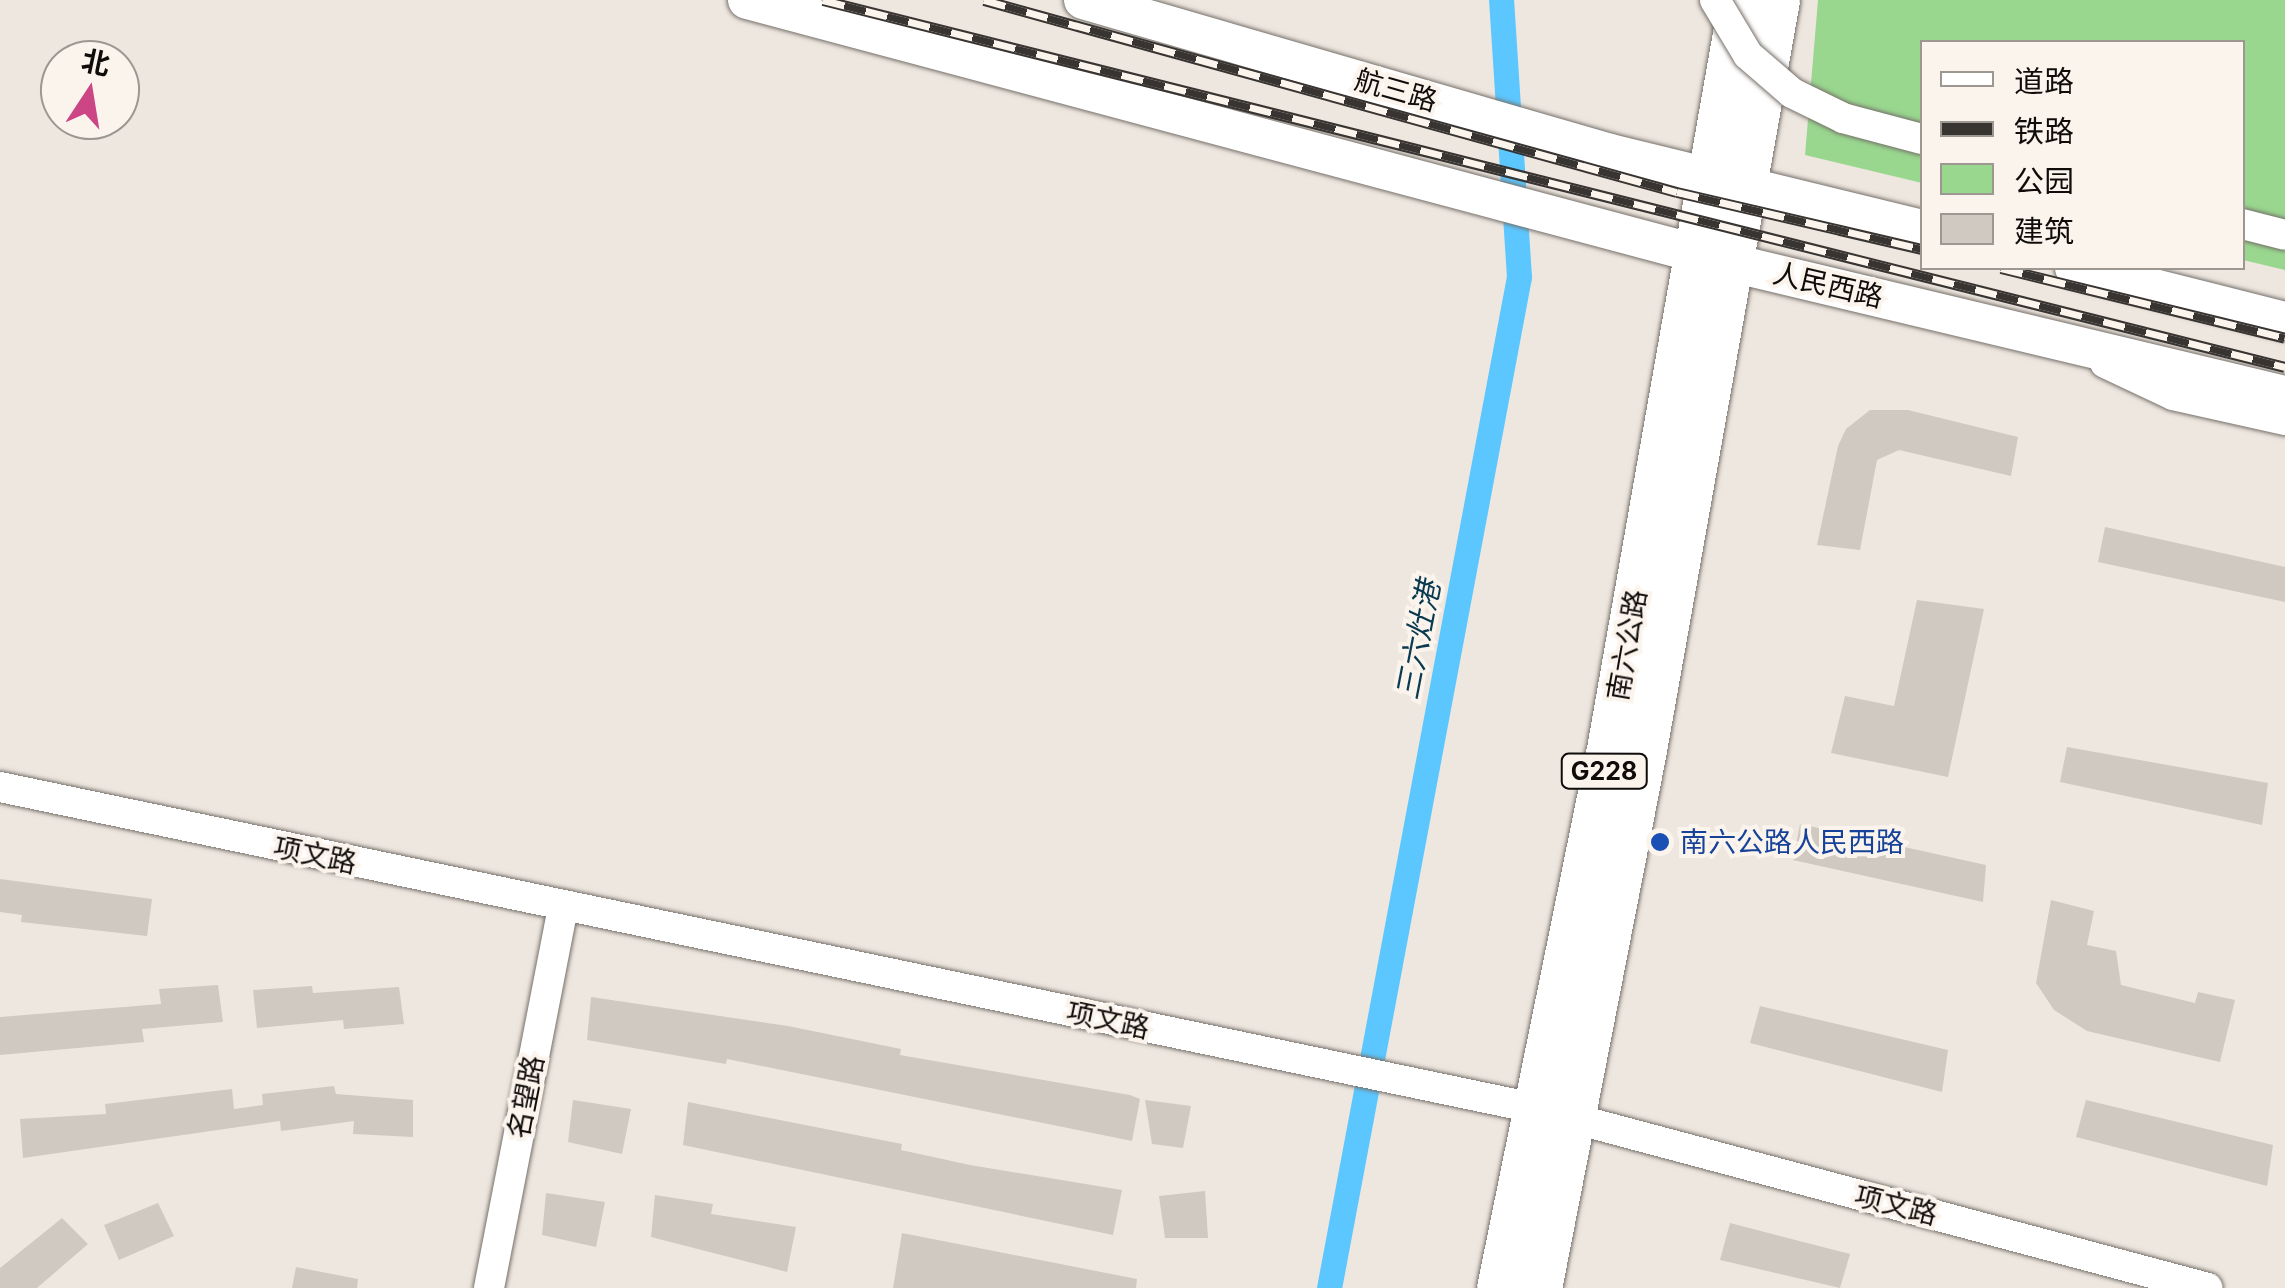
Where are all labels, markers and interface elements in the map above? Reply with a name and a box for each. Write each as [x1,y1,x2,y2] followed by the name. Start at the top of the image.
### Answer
[40,40,140,140] north arrow
[1920,40,2245,270] legend
[79,43,113,82] text: 北
[1351,62,1441,118] street label: 航三路
[2014,63,2074,99] text: 道路
[2014,113,2074,149] text: 铁路
[2014,163,2074,199] text: 公园
[2014,213,2074,249] text: 建筑
[1770,256,1886,314] street label: 人民西路
[1389,578,1447,702] water label: 三六灶港
[1601,587,1653,703] street label: 南六公路
[1559,751,1649,791] road number: G228
[1680,825,1904,859] place label: 南六公路人民西路
[270,830,360,880] street label: 项文路
[1649,831,1671,853] marker: 南六公路人民西路
[1063,995,1153,1045] street label: 项文路
[501,1053,551,1141] street label: 名望路
[1851,1179,1941,1231] street label: 项文路

